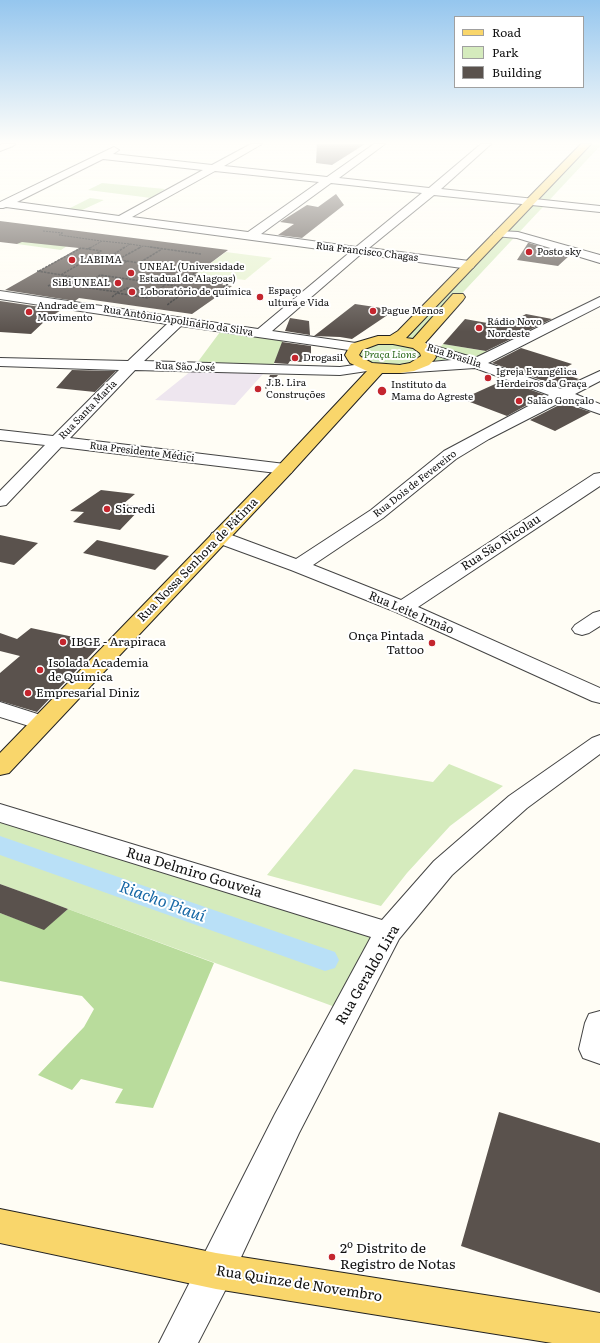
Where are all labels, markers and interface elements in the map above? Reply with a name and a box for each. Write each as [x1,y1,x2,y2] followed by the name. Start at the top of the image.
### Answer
[454,16,584,88] legend
[492,23,521,41] text: Road
[492,43,518,61] text: Park
[492,63,541,81] text: Building
[315,240,419,264] street label: Rua Francisco Chagas
[537,246,581,258] place label: Posto sky
[524,247,534,257] marker: Posto sky
[80,254,122,266] place label: LABIMA
[67,255,77,265] marker: LABIMA
[139,261,244,284] place label: UNEAL (Universidade Estadual de Alagoas)
[126,268,136,278] marker: UNEAL (Universidade Estadual de Alagoas)
[52,277,110,289] place label: SiBi UNEAL
[113,278,123,288] marker: SiBi UNEAL
[268,285,329,308] place label: Espaço ultura e Vida
[140,286,251,298] place label: Loboratório de química
[127,287,137,297] marker: Loboratório de química
[255,292,265,302] marker: Espaço ultura e Vida
[37,300,95,324] place label: Andrade em Movimento
[102,303,254,339] street label: Rua Antônio Apolinário da Silva
[381,305,443,317] place label: Pague Menos
[368,306,378,316] marker: Pague Menos
[24,307,34,317] marker: Andrade em Movimento
[487,316,542,340] place label: Rádio Novo Nordeste
[474,323,484,333] marker: Rádio Novo Nordeste
[425,341,483,371] street label: Rua Brasília
[364,349,416,361] park label: Praça Lions
[303,352,343,364] place label: Drogasil
[290,353,300,363] marker: Drogasil
[155,360,215,374] street label: Rua São José
[496,366,587,390] place label: Igreja Evangélica Herdeiros da Graça
[483,373,493,383] marker: Igreja Evangélica Herdeiros da Graça
[266,377,325,400] place label: J.B. Lira Construções
[57,378,119,442] street label: Rua Santa Maria
[391,379,473,402] place label: Instituto da Mama do Agreste
[253,384,263,394] marker: J.B. Lira Construções
[376,385,388,397] marker: Instituto da Mama do Agreste
[527,395,594,407] place label: Salão Gonçalo
[514,396,524,406] marker: Salão Gonçalo
[89,440,195,464] street label: Rua Presidente Médici
[371,448,459,520] street label: Rua Dois de Fevereiro
[135,495,261,625] street label: Rua Nossa Senhora de Fátima
[115,502,155,516] place label: Sicredi
[102,504,112,514] marker: Sicredi
[459,512,543,574] street label: Rua São Nicolau
[366,589,456,637] street label: Rua Leite Irmão
[348,629,424,657] place label: Onça Pintada Tattoo
[71,635,166,649] place label: IBGE - Arapiraca
[58,637,68,647] marker: IBGE - Arapiraca
[427,638,437,648] marker: Onça Pintada Tattoo
[48,656,148,684] place label: Isolada Academia de Química
[35,665,45,675] marker: Isolada Academia de Química
[36,686,139,700] place label: Empresarial Diniz
[23,688,33,698] marker: Empresarial Diniz
[124,844,264,902] street label: Rua Delmiro Gouveia
[116,878,208,926] water label: Riacho Piauí
[333,922,403,1028] street label: Rua Geraldo Lira
[340,1241,455,1274] place label: 2º Distrito de Registro de Notas
[327,1252,337,1262] marker: 2º Distrito de Registro de Notas
[215,1263,383,1305] street label: Rua Quinze de Novembro

